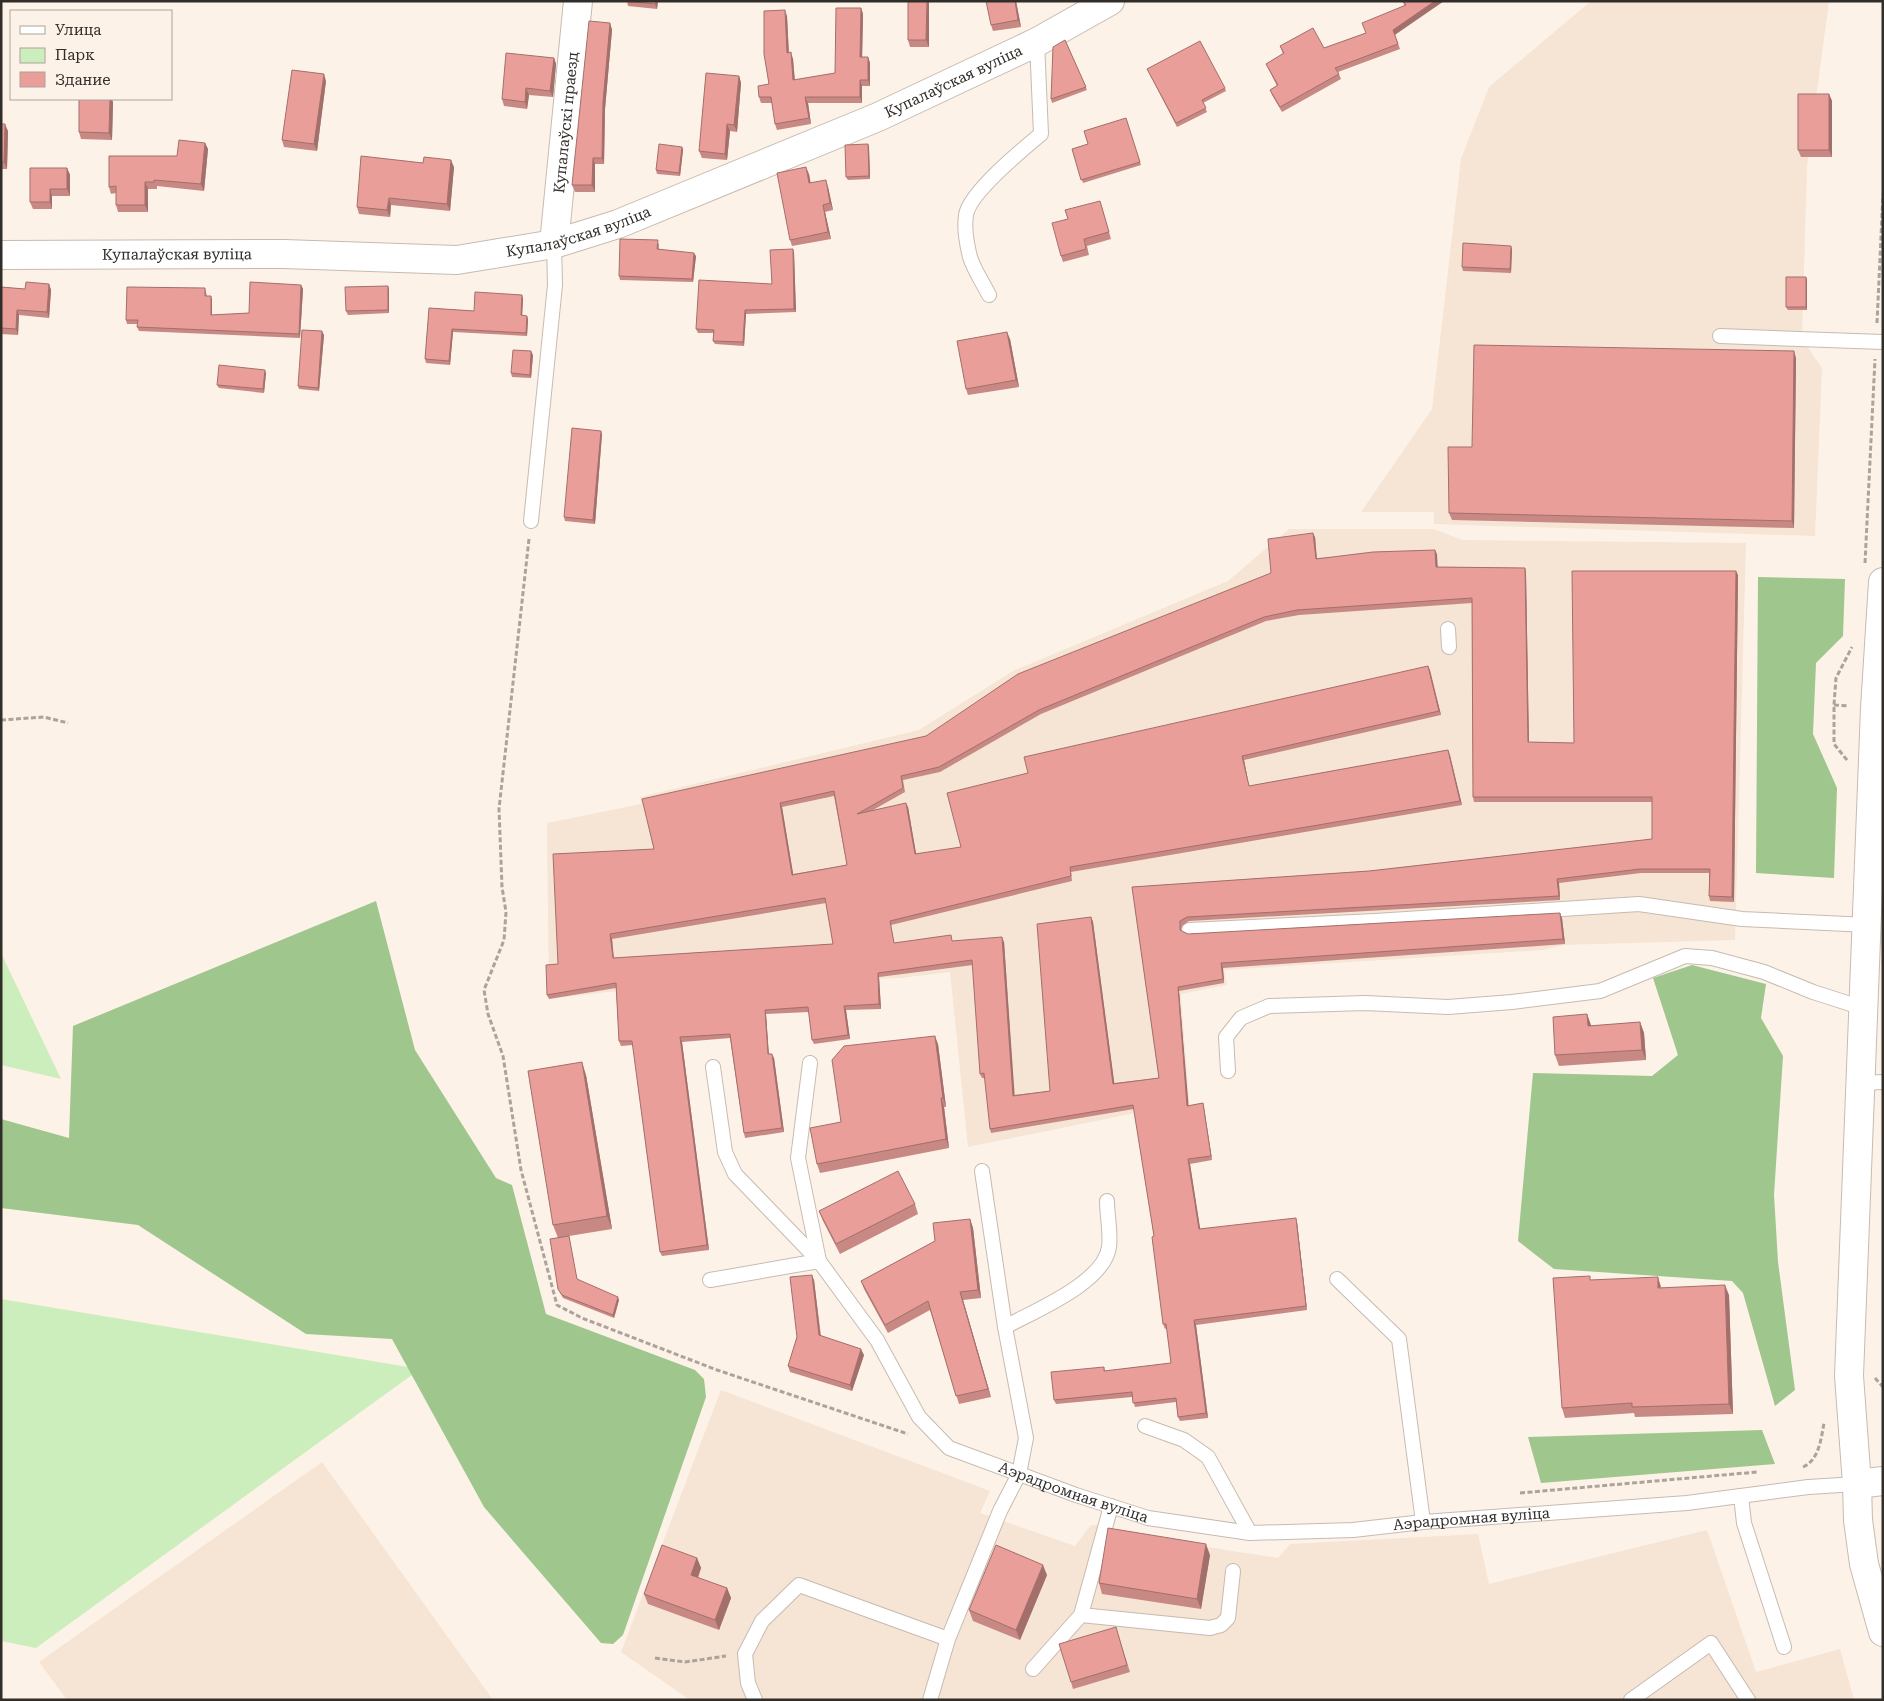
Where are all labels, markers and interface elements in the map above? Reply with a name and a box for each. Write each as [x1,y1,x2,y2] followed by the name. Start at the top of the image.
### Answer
[10,10,172,100] legend
[55,21,101,39] text: Улица
[882,41,1025,122] street label: Купалаўская вуліца
[55,46,95,64] text: Парк
[550,50,582,194] street label: Купалаўскі праезд
[55,71,111,89] text: Здание
[505,203,653,261] street label: Купалаўская вуліца
[102,245,252,264] street label: Купалаўская вуліца
[996,1458,1151,1527] street label: Аэрадромная вуліца
[1392,1504,1550,1534] street label: Аэрадромная вуліца

